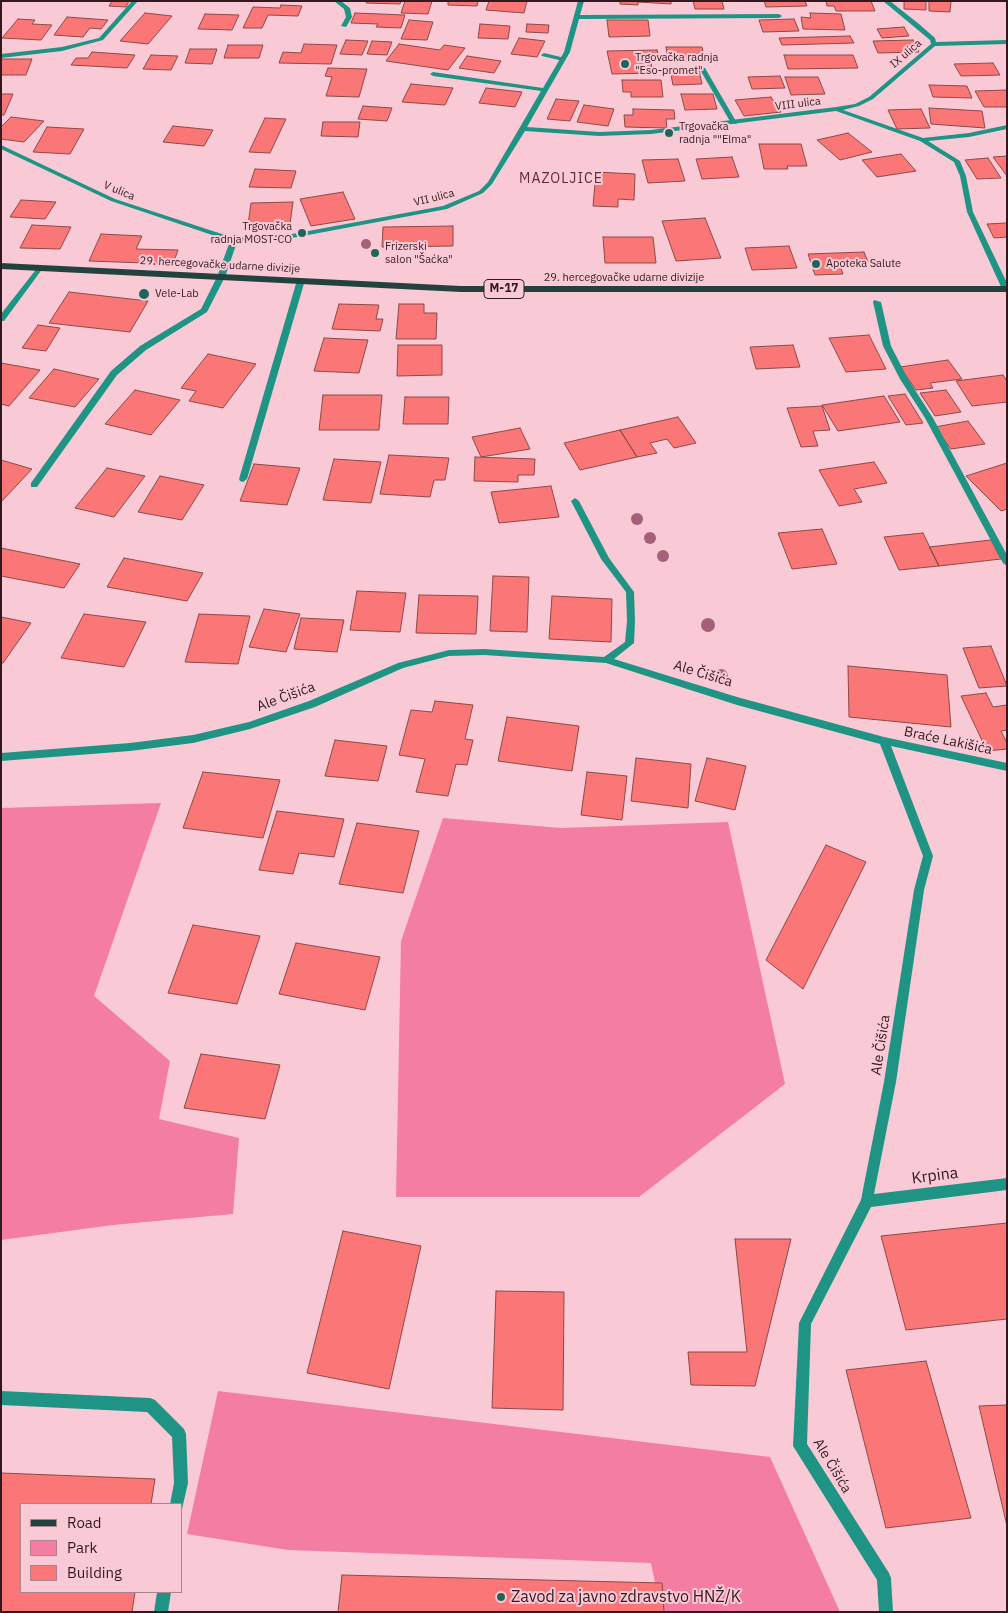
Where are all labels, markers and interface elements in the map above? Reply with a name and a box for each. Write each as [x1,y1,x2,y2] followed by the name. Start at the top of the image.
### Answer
[888,37,924,71] street label: IX ulica
[635,51,718,77] place label: Trgovačka radnja "Eso-promet"
[619,58,631,70] marker: Trgovačka radnja "Eso-promet"
[774,95,822,113] street label: VIII ulica
[679,120,751,146] place label: Trgovačka radnja ""Elma"
[663,127,675,139] marker: Trgovačka radnja ""Elma"
[518,171,604,187] district label: MAZOLJICE
[101,179,137,203] street label: V ulica
[412,187,456,209] street label: VII ulica
[211,220,292,246] place label: Trgovačka radnja MOST-CO
[296,227,308,239] marker: Trgovačka radnja MOST-CO
[385,240,453,266] place label: Frizerski salon "Šaćka"
[369,247,381,259] marker: Frizerski salon "Šaćka"
[139,254,301,276] street label: 29. hercegovačke udarne divizije
[826,257,901,271] place label: Apoteka Salute
[810,258,822,270] marker: Apoteka Salute
[544,271,704,285] street label: 29. hercegovačke udarne divizije
[484,280,524,298] road number: M-17
[137,287,151,301] marker: Vele-Lab
[155,287,199,301] place label: Vele-Lab
[671,657,735,691] street label: Ale Čišića
[255,679,317,715] street label: Ale Čišića
[902,723,994,759] street label: Braće Lakišića
[868,1014,894,1076] street label: Ale Čišića
[911,1164,959,1188] street label: Krpina
[809,1436,855,1496] street label: Ale Čišića
[20,1503,182,1593] legend
[67,1513,102,1532] text: Road
[67,1538,97,1557] text: Park
[67,1563,122,1582] text: Building
[511,1587,741,1607] place label: Zavod za javno zdravstvo HNŽ/K
[495,1591,507,1603] marker: Zavod za javno zdravstvo HNŽ/K

